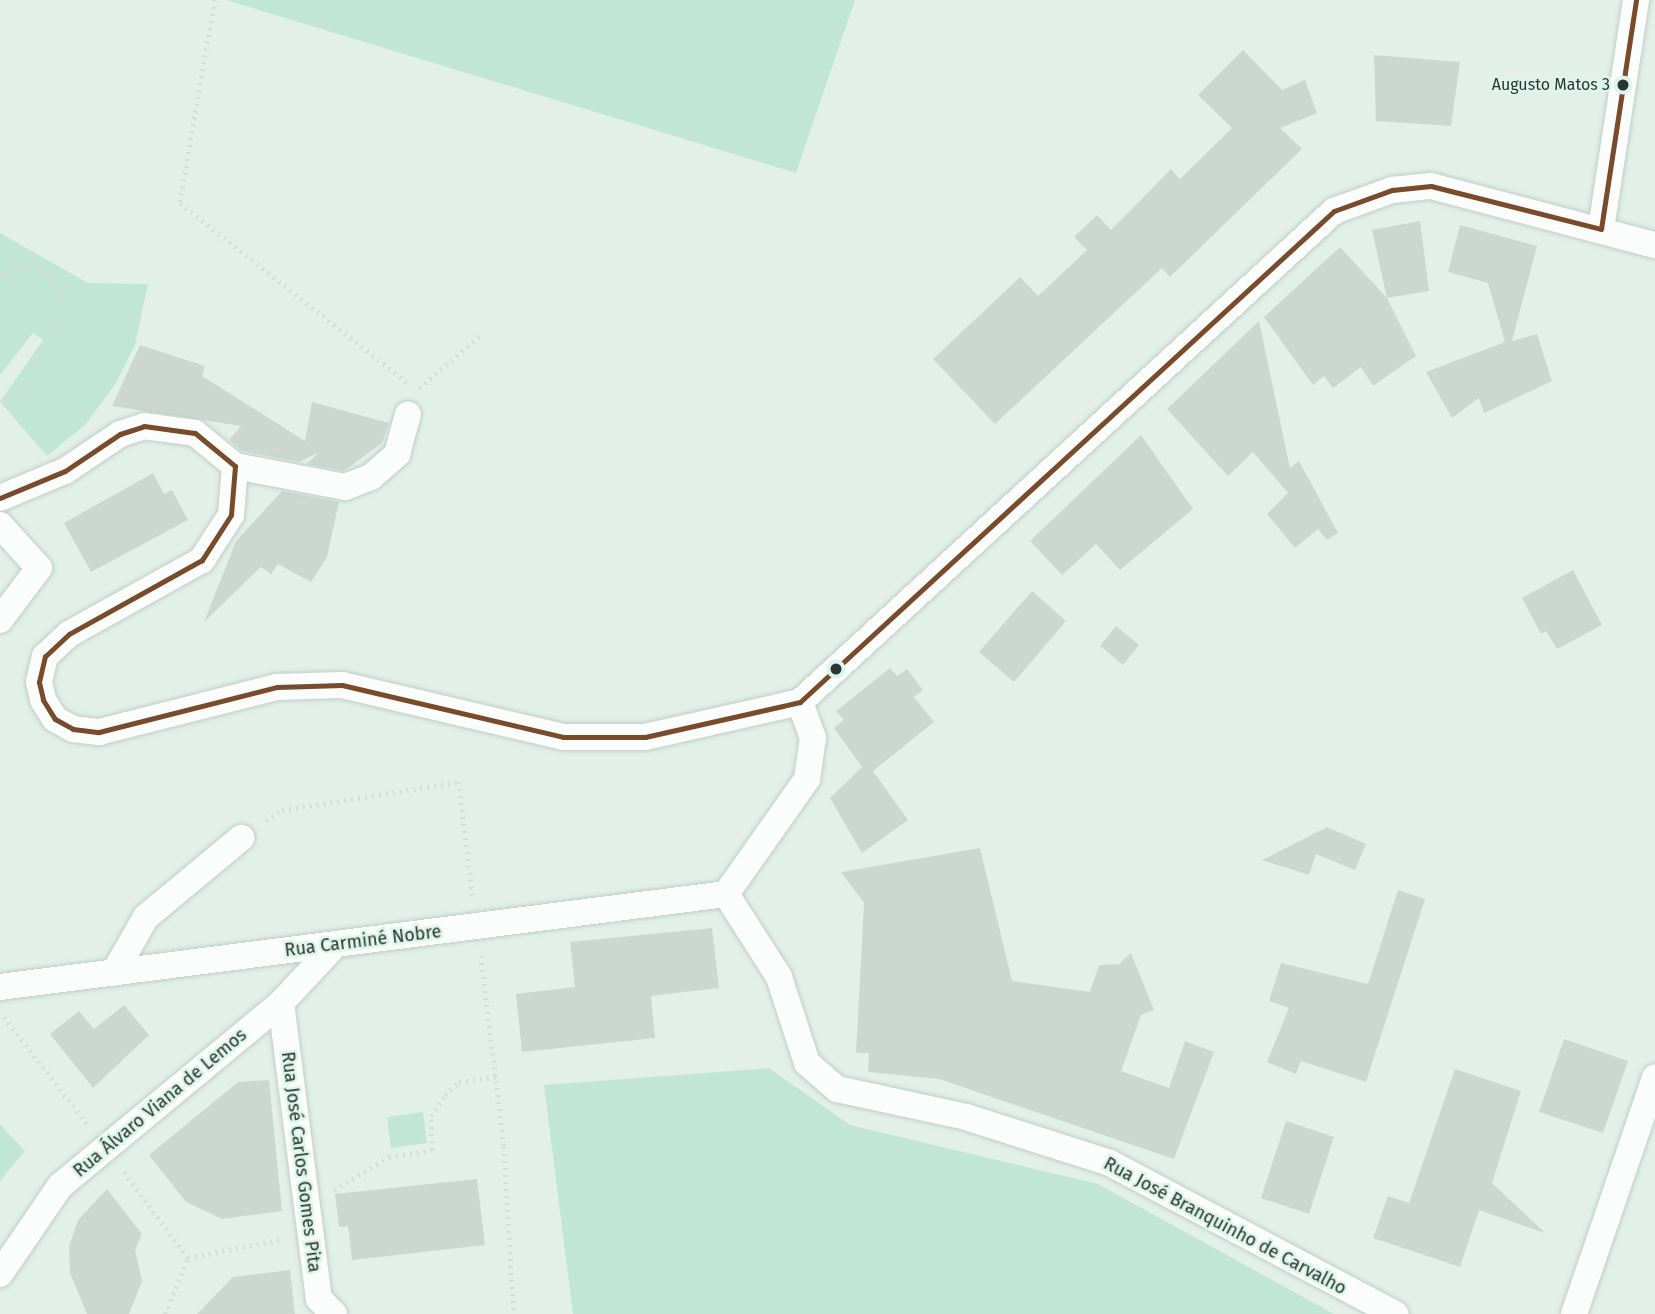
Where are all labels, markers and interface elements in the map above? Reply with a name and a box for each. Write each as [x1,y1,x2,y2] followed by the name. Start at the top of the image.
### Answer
[1492,75,1610,95] place label: Augusto Matos 3
[1616,78,1630,92] marker: Augusto Matos 3
[829,662,843,676] unlabelled marker
[283,921,443,961] street label: Rua Carminé Nobre
[69,1024,251,1182] street label: Rua Álvaro Viana de Lemos
[277,1050,325,1274] street label: Rua José Carlos Gomes Pita
[1100,1153,1350,1299] street label: Rua José Branquinho de Carvalho

